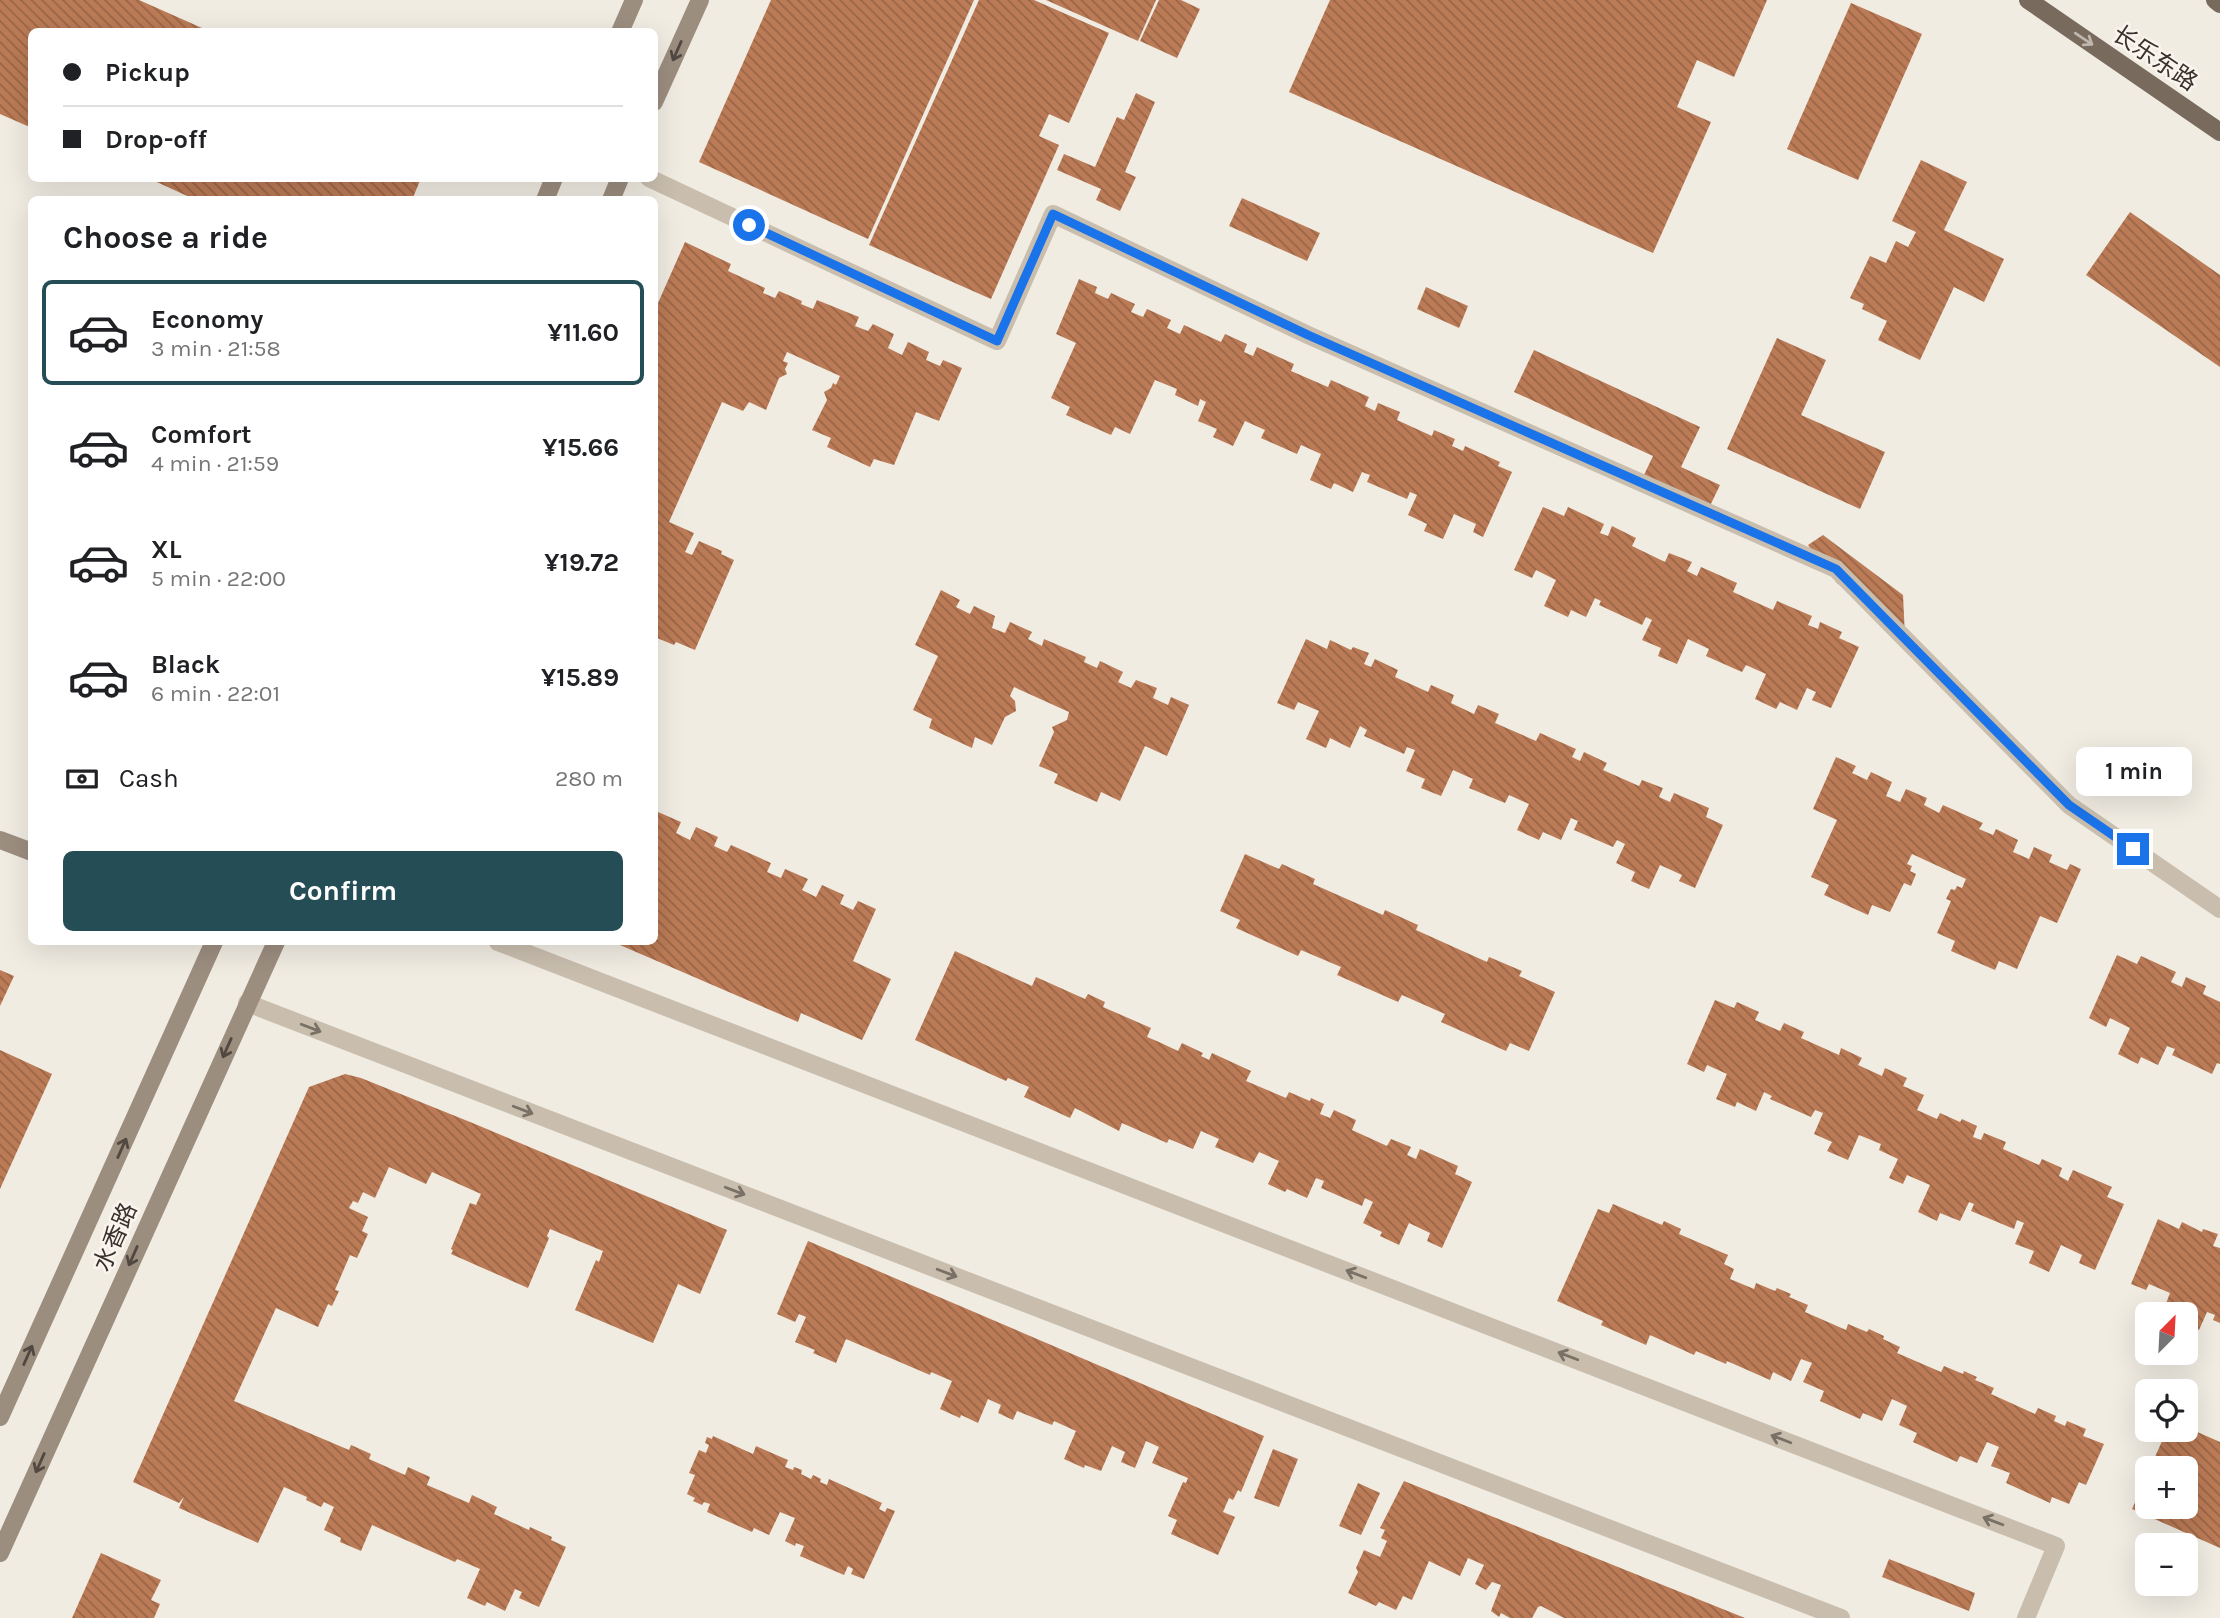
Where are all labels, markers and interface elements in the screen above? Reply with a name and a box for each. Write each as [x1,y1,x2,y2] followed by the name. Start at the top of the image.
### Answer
[2107,20,2203,96] street label: 长乐东路
[2074,32,2093,46] one-way arrow
[670,40,683,61] one-way arrow
[105,57,190,88] text: Pickup
[105,124,207,155] text: Drop-off
[733,209,765,241] route start
[63,219,268,256] text: Choose a ride
[67,301,130,364] icon: car
[151,304,263,335] text: Economy
[547,317,619,348] text: ¥11.60
[151,335,281,362] text: 3 min · 21:58
[67,416,130,479] icon: car
[151,419,252,450] text: Comfort
[542,432,619,463] text: ¥15.66
[151,450,279,477] text: 4 min · 21:59
[67,531,130,594] icon: car
[151,534,182,565] text: XL
[544,547,619,578] text: ¥19.72
[151,565,286,592] text: 5 min · 22:00
[67,646,130,709] icon: car
[151,649,220,680] text: Black
[541,662,619,693] text: ¥15.89
[151,680,280,707] text: 6 min · 22:01
[2075,748,2191,796] callout: 1 min
[2105,758,2163,785] text: 1 min
[63,760,101,798] icon: cash
[119,763,179,794] text: Cash
[555,765,623,792] text: 280 m
[2117,833,2149,865] route end
[63,851,623,931] button: Confirm
[299,1022,321,1035] one-way arrow
[220,1037,233,1058] one-way arrow
[511,1104,533,1117] one-way arrow
[116,1137,129,1159] one-way arrow
[724,1186,745,1199] one-way arrow
[88,1198,142,1276] street label: 水香路
[126,1244,139,1266] one-way arrow
[1346,1267,1368,1280] one-way arrow
[936,1268,958,1281] one-way arrow
[2135,1302,2198,1365] north arrow
[2135,1302,2198,1596] map controls
[22,1345,35,1366] one-way arrow
[1558,1349,1580,1362] one-way arrow
[2135,1379,2198,1442] button: locate
[1770,1431,1792,1444] one-way arrow
[33,1452,46,1473] one-way arrow
[2135,1456,2198,1519] button: +
[1982,1513,2004,1526] one-way arrow
[2135,1533,2198,1596] button: −

